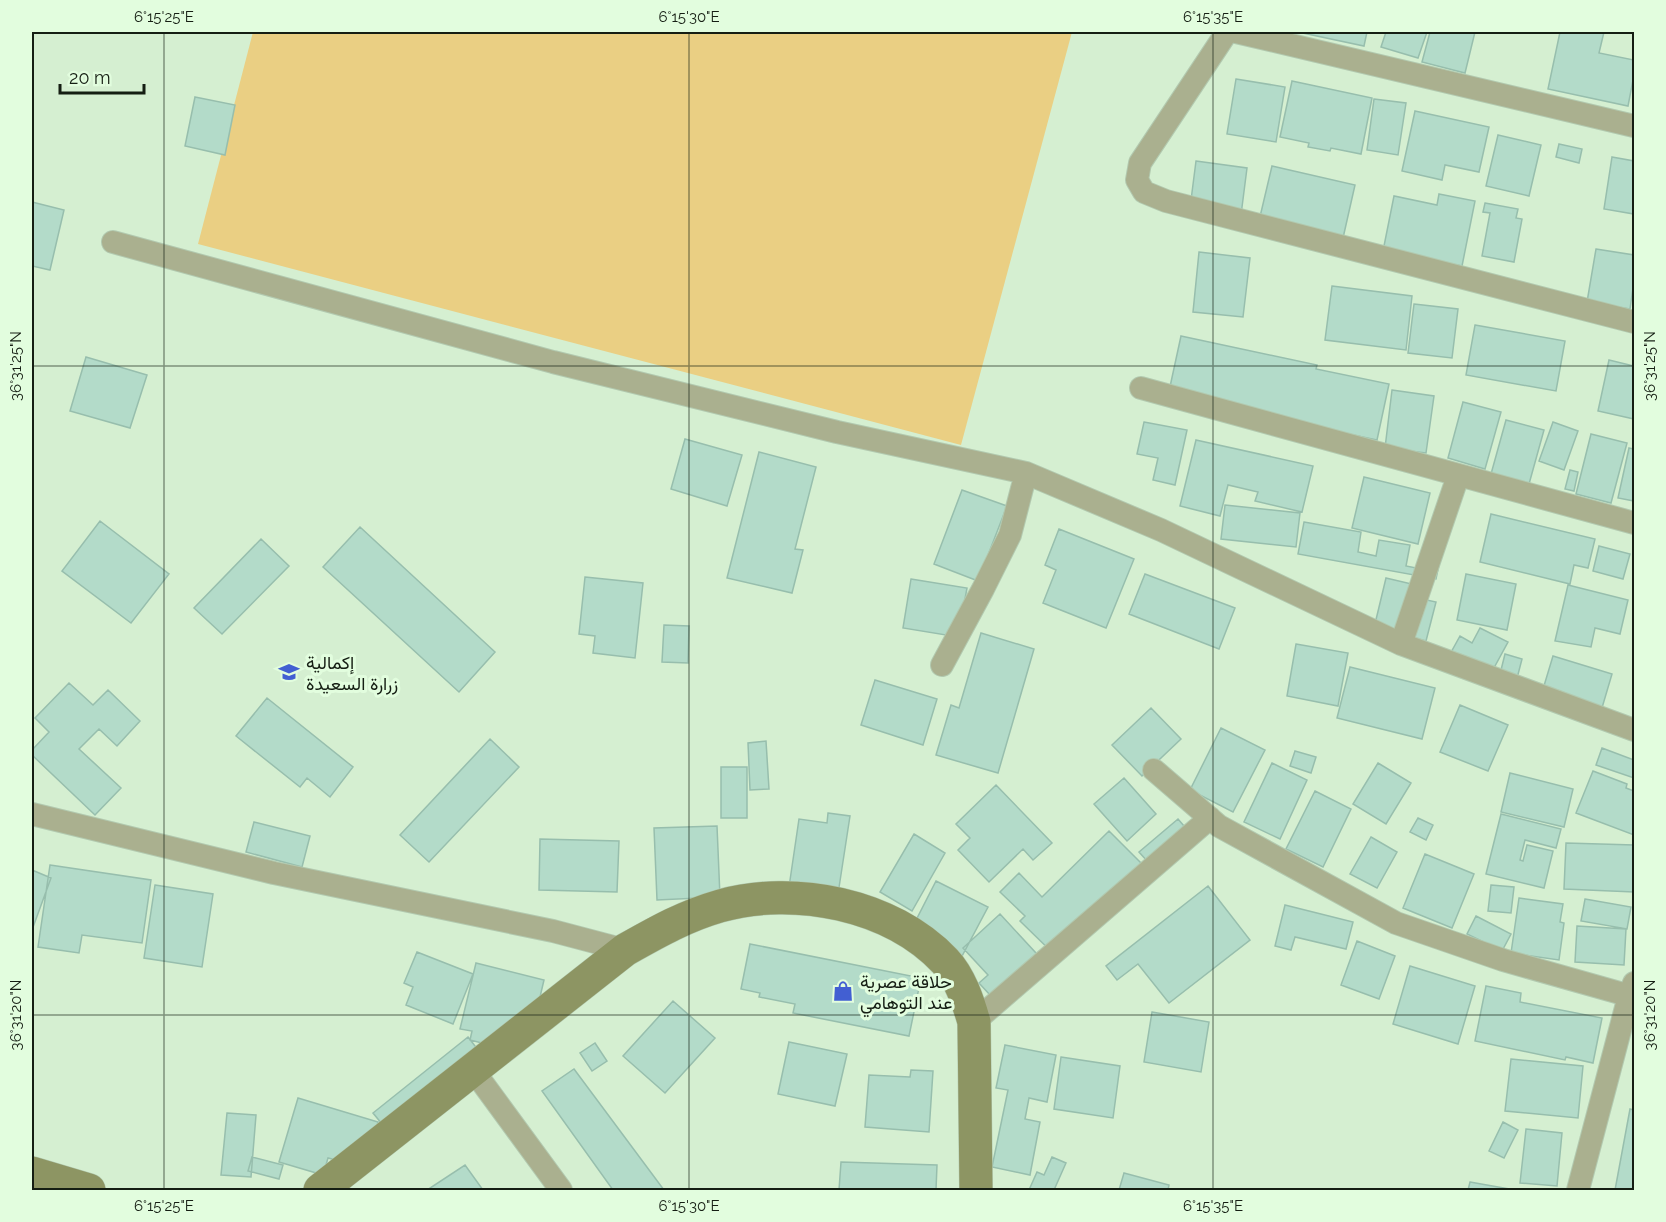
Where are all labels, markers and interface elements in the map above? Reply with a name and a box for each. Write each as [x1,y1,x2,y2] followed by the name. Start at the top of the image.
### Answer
[134,8,194,26] text: 6°15'25"E
[658,8,720,26] text: 6°15'30"E
[1183,8,1243,26] text: 6°15'35"E
[60,57,144,95] scale bar
[69,67,111,88] text: 20 m
[7,331,25,401] text: 36°31'25"N
[1641,331,1659,401] text: 36°31'25"N
[306,652,398,695] place label: إكمالية زرارة السعيدة
[277,660,301,684] school or university icon: إكمالية زرارة السعيدة
[860,971,952,1018] place label: حلاقة عصرية عند التوهامي
[831,979,855,1003] shop icon: حلاقة عصرية عند التوهامي
[7,980,25,1050] text: 36°31'20"N
[1641,980,1659,1050] text: 36°31'20"N
[134,1197,194,1215] text: 6°15'25"E
[658,1197,720,1215] text: 6°15'30"E
[1183,1197,1243,1215] text: 6°15'35"E

